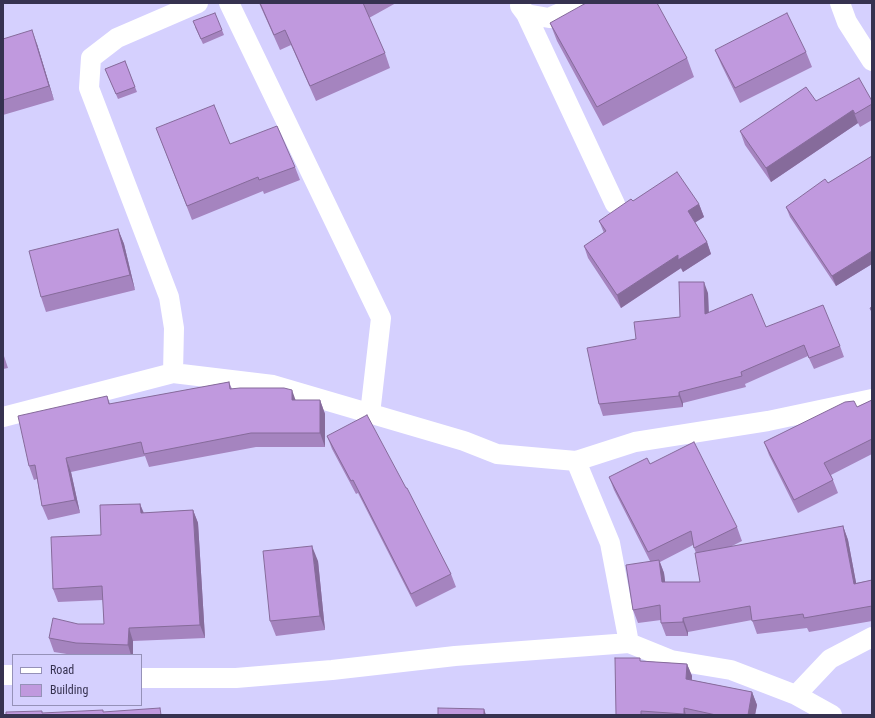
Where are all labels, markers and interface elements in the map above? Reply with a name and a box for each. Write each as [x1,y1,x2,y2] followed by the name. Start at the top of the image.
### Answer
[12,654,142,706] legend
[50,663,74,677] text: Road
[50,683,88,697] text: Building

